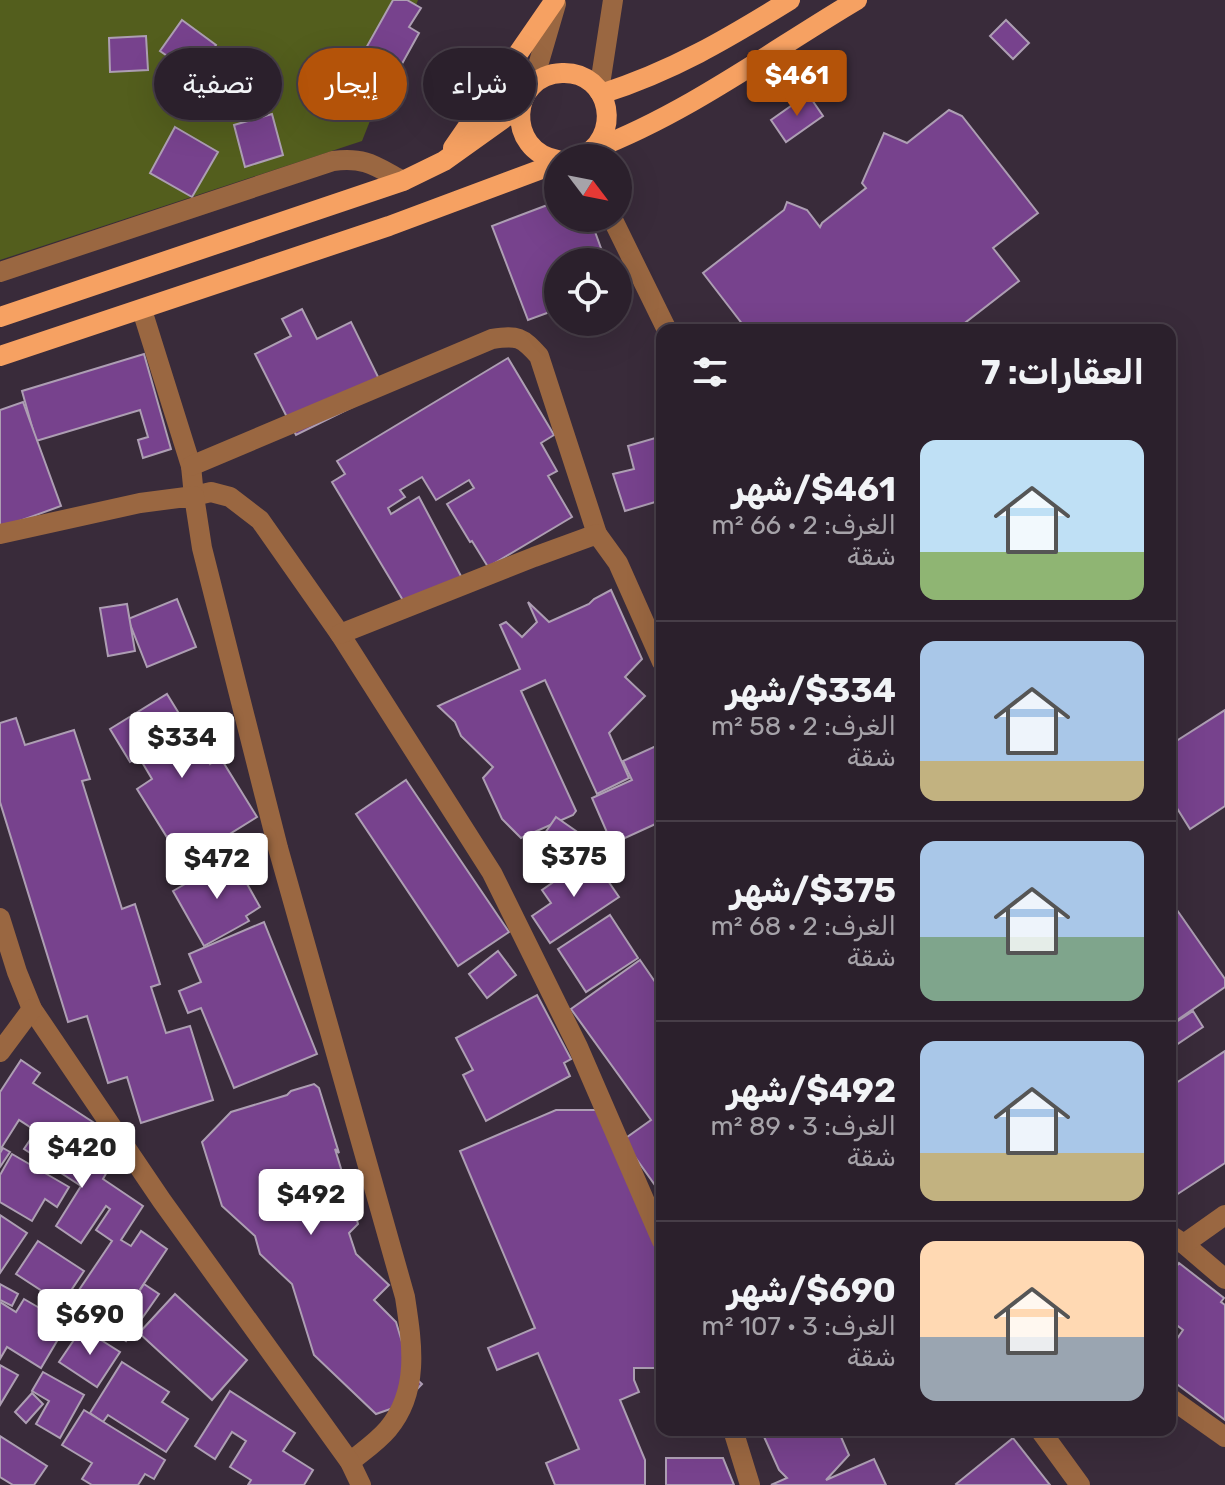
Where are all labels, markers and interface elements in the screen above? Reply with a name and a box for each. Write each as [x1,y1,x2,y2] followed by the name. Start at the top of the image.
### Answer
[154,48,282,120] chip: تصفية
[298,48,407,120] chip: إيجار
[423,48,536,120] chip: شراء
[750,50,844,118] pin: $461
[765,60,829,91] text: $461
[544,144,632,232] north arrow
[544,144,632,336] map controls
[544,248,632,336] button: locate
[688,350,732,394] icon: filters
[981,352,1144,393] text: العقارات: 7
[732,469,896,510] text: $461/شهر
[984,472,1080,568] icon: home
[712,510,896,541] text: الغرف: 2 · 66 m²
[847,541,896,572] text: شقة
[726,670,896,711] text: $334/شهر
[984,673,1080,769] icon: home
[711,711,896,742] text: الغرف: 2 · 58 m²
[135,712,229,780] pin: $334
[147,722,217,753] text: $334
[847,742,896,773] text: شقة
[527,831,621,899] pin: $375
[170,833,264,901] pin: $472
[541,841,607,872] text: $375
[184,843,250,874] text: $472
[730,870,896,911] text: $375/شهر
[984,873,1080,969] icon: home
[711,911,896,942] text: الغرف: 2 · 68 m²
[847,942,896,973] text: شقة
[727,1070,896,1111] text: $492/شهر
[984,1073,1080,1169] icon: home
[711,1111,896,1142] text: الغرف: 3 · 89 m²
[35,1122,129,1190] pin: $420
[47,1132,117,1163] text: $420
[847,1142,896,1173] text: شقة
[264,1169,358,1237] pin: $492
[277,1179,345,1210] text: $492
[727,1270,896,1311] text: $690/شهر
[984,1273,1080,1369] icon: home
[43,1289,137,1357] pin: $690
[56,1299,124,1330] text: $690
[702,1311,896,1342] text: الغرف: 3 · 107 m²
[847,1342,896,1373] text: شقة

